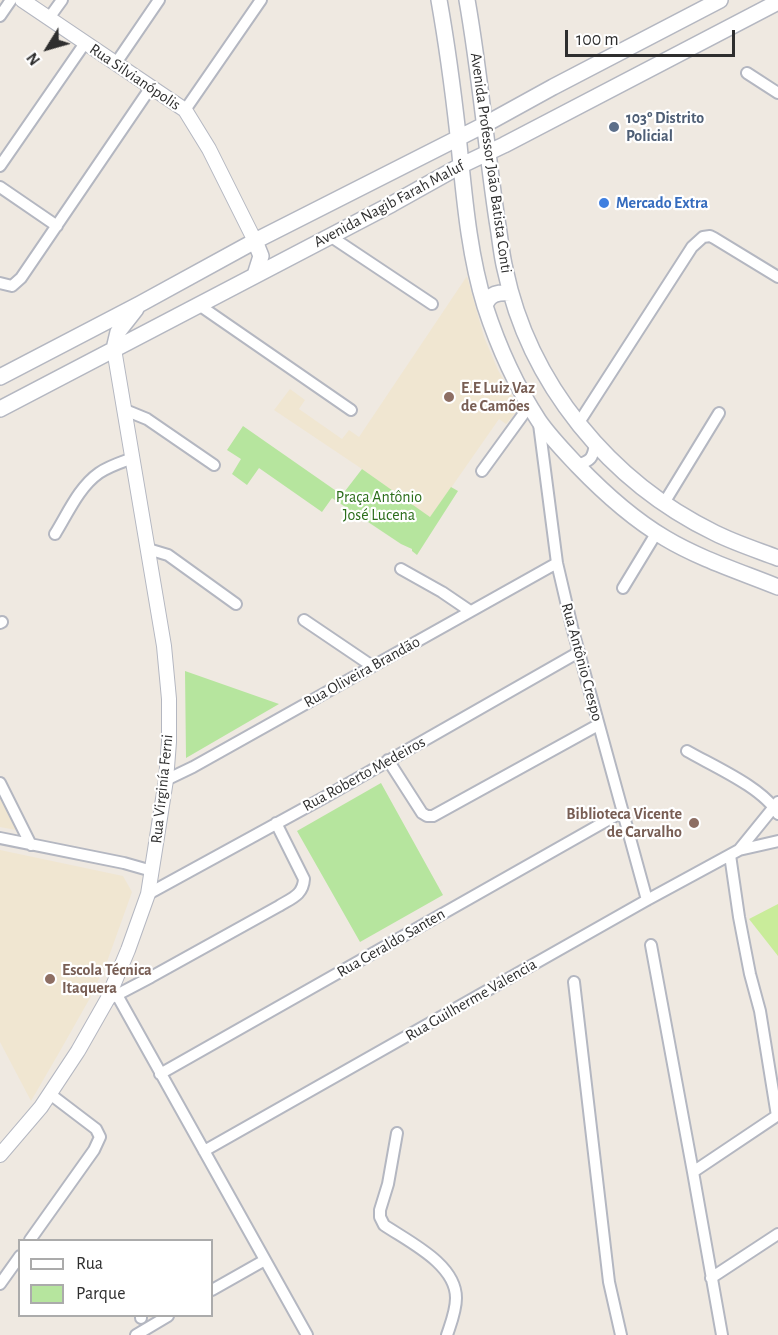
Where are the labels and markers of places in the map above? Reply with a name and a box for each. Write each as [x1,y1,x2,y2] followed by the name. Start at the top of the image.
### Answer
[626,108,704,146] place label: 103º Distrito Policial
[607,120,621,134] marker: 103º Distrito Policial
[616,193,708,213] place label: Mercado Extra
[597,196,611,210] marker: Mercado Extra
[461,378,535,416] place label: E.E Luiz Vaz de Camões
[442,390,456,404] marker: E.E Luiz Vaz de Camões
[566,804,682,842] place label: Biblioteca Vicente de Carvalho
[687,816,701,830] marker: Biblioteca Vicente de Carvalho
[62,960,152,998] place label: Escola Técnica Itaquera
[43,972,57,986] marker: Escola Técnica Itaquera

